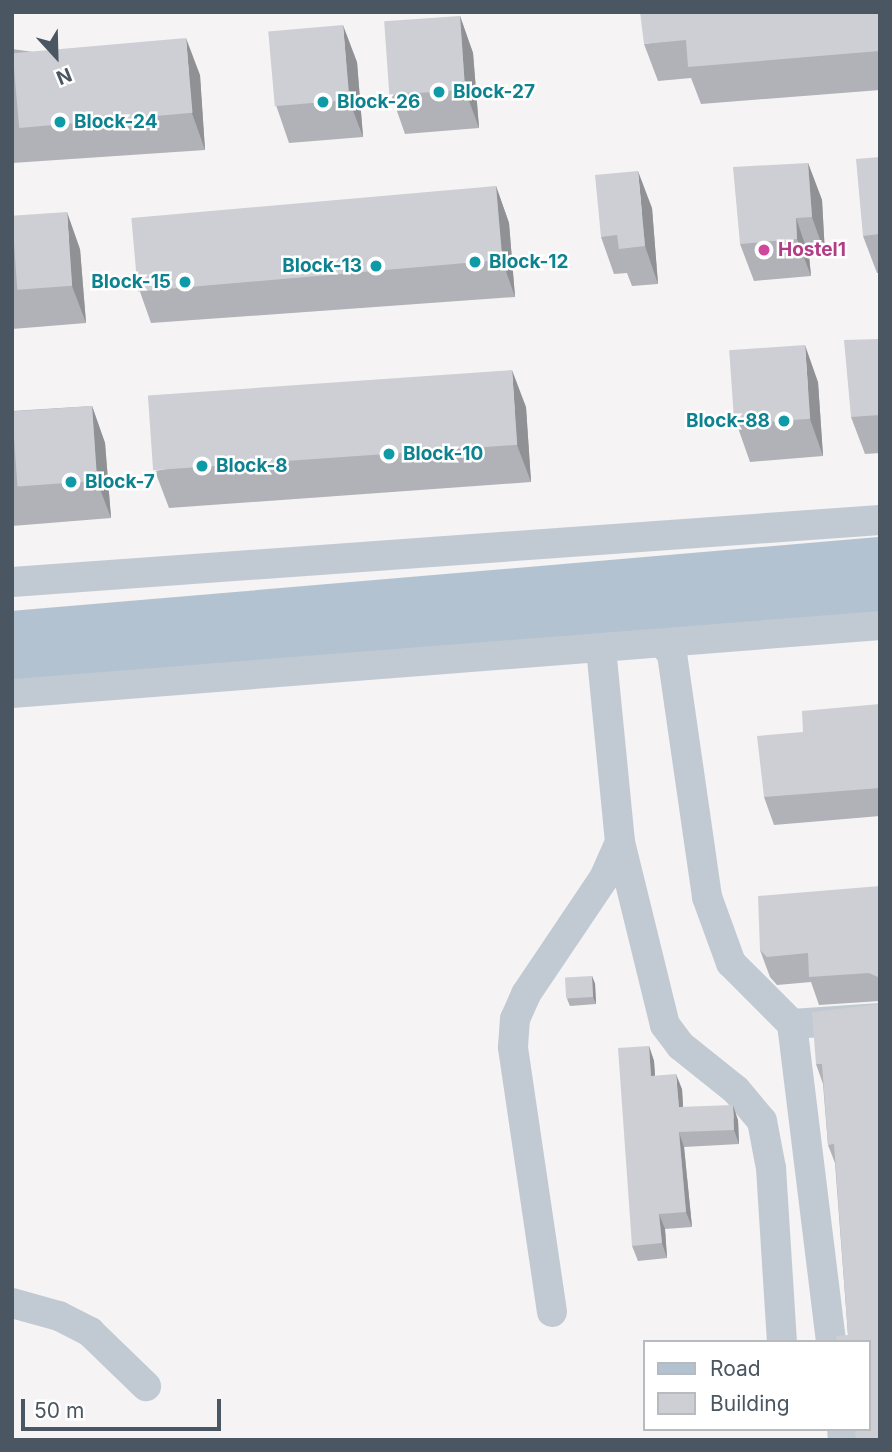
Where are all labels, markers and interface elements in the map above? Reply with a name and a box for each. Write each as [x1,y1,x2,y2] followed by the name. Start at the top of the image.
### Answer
[21,21,91,91] north arrow
[53,63,75,89] text: N
[453,81,535,103] place label: Block-27
[431,84,447,100] marker: Block-27
[337,91,420,113] place label: Block-26
[315,94,331,110] marker: Block-26
[74,111,157,133] place label: Block-24
[52,114,68,130] marker: Block-24
[778,239,846,261] place label: Hostel1
[756,242,772,258] marker: Hostel1
[489,251,569,273] place label: Block-12
[467,254,483,270] marker: Block-12
[282,255,362,277] place label: Block-13
[368,258,384,274] marker: Block-13
[91,271,171,293] place label: Block-15
[177,274,193,290] marker: Block-15
[686,410,770,432] place label: Block-88
[776,413,792,429] marker: Block-88
[403,443,483,465] place label: Block-10
[381,446,397,462] marker: Block-10
[216,455,288,477] place label: Block-8
[194,458,210,474] marker: Block-8
[85,471,155,493] place label: Block-7
[63,474,79,490] marker: Block-7
[644,1340,871,1431] legend
[710,1356,761,1381] text: Road
[24,1386,224,1430] scale bar
[710,1391,790,1416] text: Building
[34,1398,84,1423] text: 50 m

